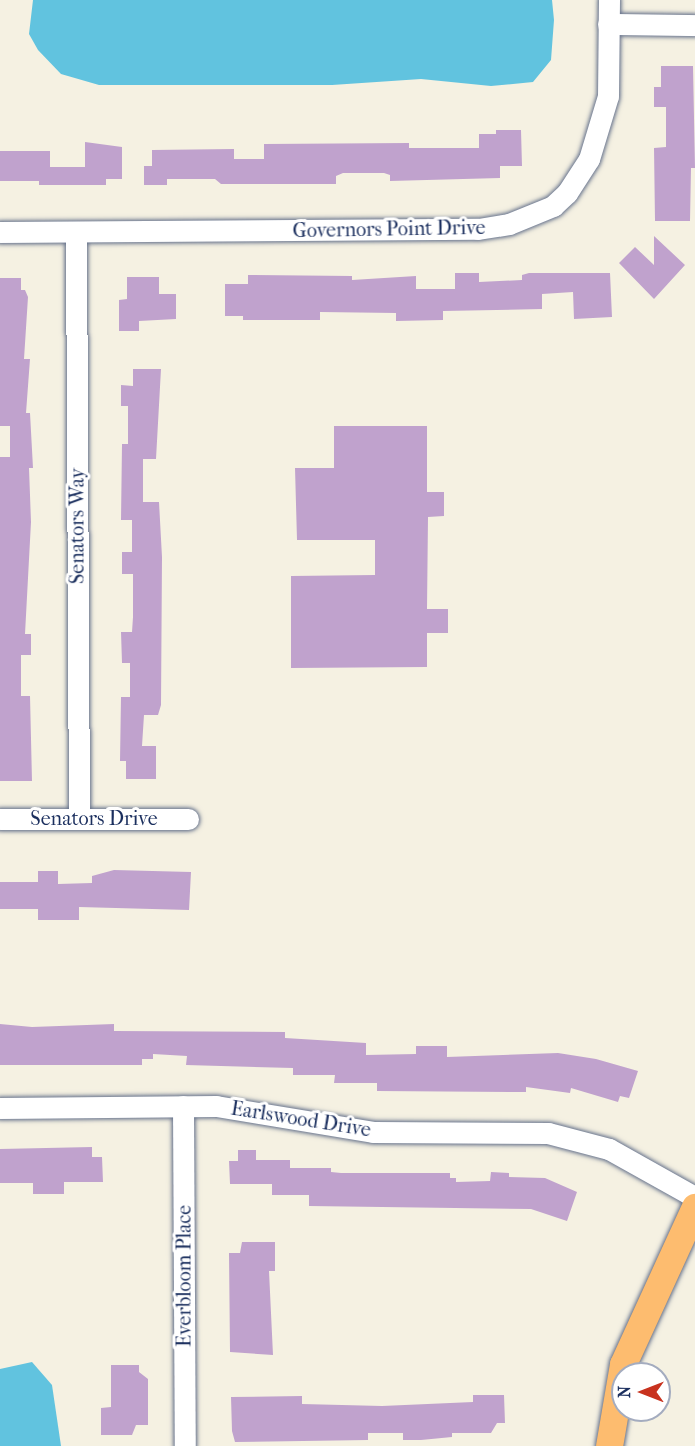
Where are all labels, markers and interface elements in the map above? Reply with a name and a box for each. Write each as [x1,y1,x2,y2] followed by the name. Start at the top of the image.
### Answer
[292,215,486,243] street label: Governors Point Drive
[65,468,89,584] street label: Senators Way
[30,806,158,830] street label: Senators Drive
[229,1096,373,1142] street label: Earlswood Drive
[172,1205,196,1347] street label: Everbloom Place
[611,1362,671,1422] north arrow
[615,1386,634,1398] text: N

